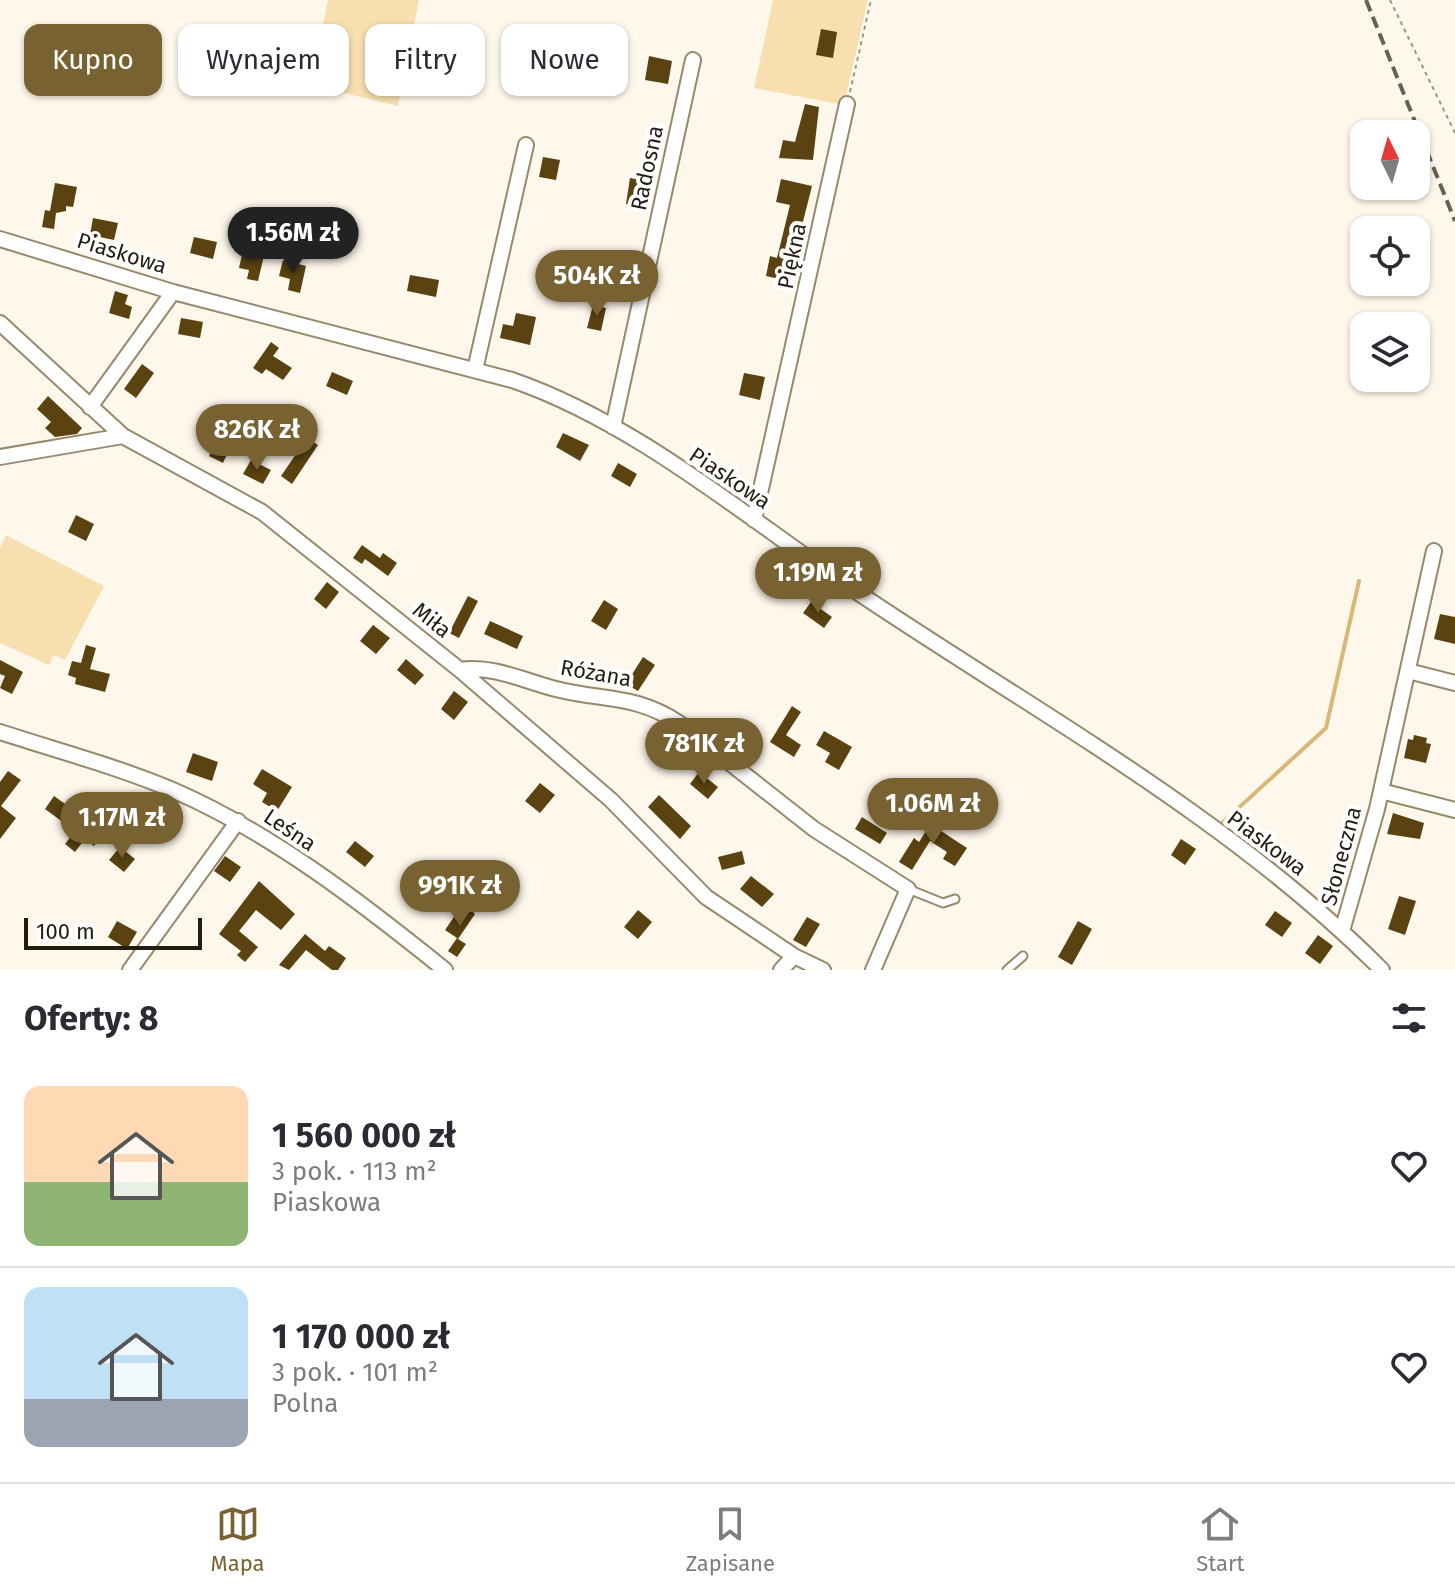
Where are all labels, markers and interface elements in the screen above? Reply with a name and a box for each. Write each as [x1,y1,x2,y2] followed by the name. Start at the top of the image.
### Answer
[24,24,162,96] chip: Kupno
[178,24,349,96] chip: Wynajem
[365,24,485,96] chip: Filtry
[501,24,628,96] chip: Nowe
[1350,120,1430,200] north arrow
[1350,120,1430,392] map controls
[625,123,669,213] street label: Radosna
[210,207,376,275] pin: 1.56M zł
[1350,216,1430,296] button: locate
[246,217,340,248] text: 1.56M zł
[772,220,812,292] street label: Piękna
[74,227,170,279] street label: Piaskowa
[523,250,671,318] pin: 504K zł
[553,260,641,291] text: 504K zł
[1350,312,1430,392] button: layers
[183,404,331,472] pin: 826K zł
[214,414,300,445] text: 826K zł
[684,441,776,515] street label: Piaskowa
[735,547,901,615] pin: 1.19M zł
[773,557,863,588] text: 1.19M zł
[407,596,457,644] street label: Miła
[558,653,634,693] street label: Różana
[630,718,778,786] pin: 781K zł
[663,728,745,759] text: 781K zł
[850,778,1016,846] pin: 1.06M zł
[885,788,981,819] text: 1.06M zł
[39,792,205,860] pin: 1.17M zł
[78,802,166,833] text: 1.17M zł
[259,803,321,857] street label: Leśna
[1222,804,1312,882] street label: Piaskowa
[1315,804,1367,908] street label: Słoneczna
[386,860,534,928] pin: 991K zł
[418,870,502,901] text: 991K zł
[24,914,202,950] scale bar
[36,918,95,945] text: 100 m
[1387,996,1431,1040] icon: filters
[24,998,158,1039] text: Oferty: 8
[272,1115,456,1156] text: 1 560 000 zł
[88,1118,184,1214] icon: home
[1387,1144,1431,1188] icon: heart
[272,1156,437,1187] text: 3 pok. · 113 m²
[272,1187,381,1218] text: Piaskowa
[272,1316,450,1357] text: 1 170 000 zł
[88,1319,184,1415] icon: home
[1387,1345,1431,1389] icon: heart
[272,1357,438,1388] text: 3 pok. · 101 m²
[272,1388,339,1419] text: Polna
[211,1502,265,1577] tab: Mapa
[686,1502,775,1577] tab: Zapisane
[1196,1502,1244,1577] tab: Start

